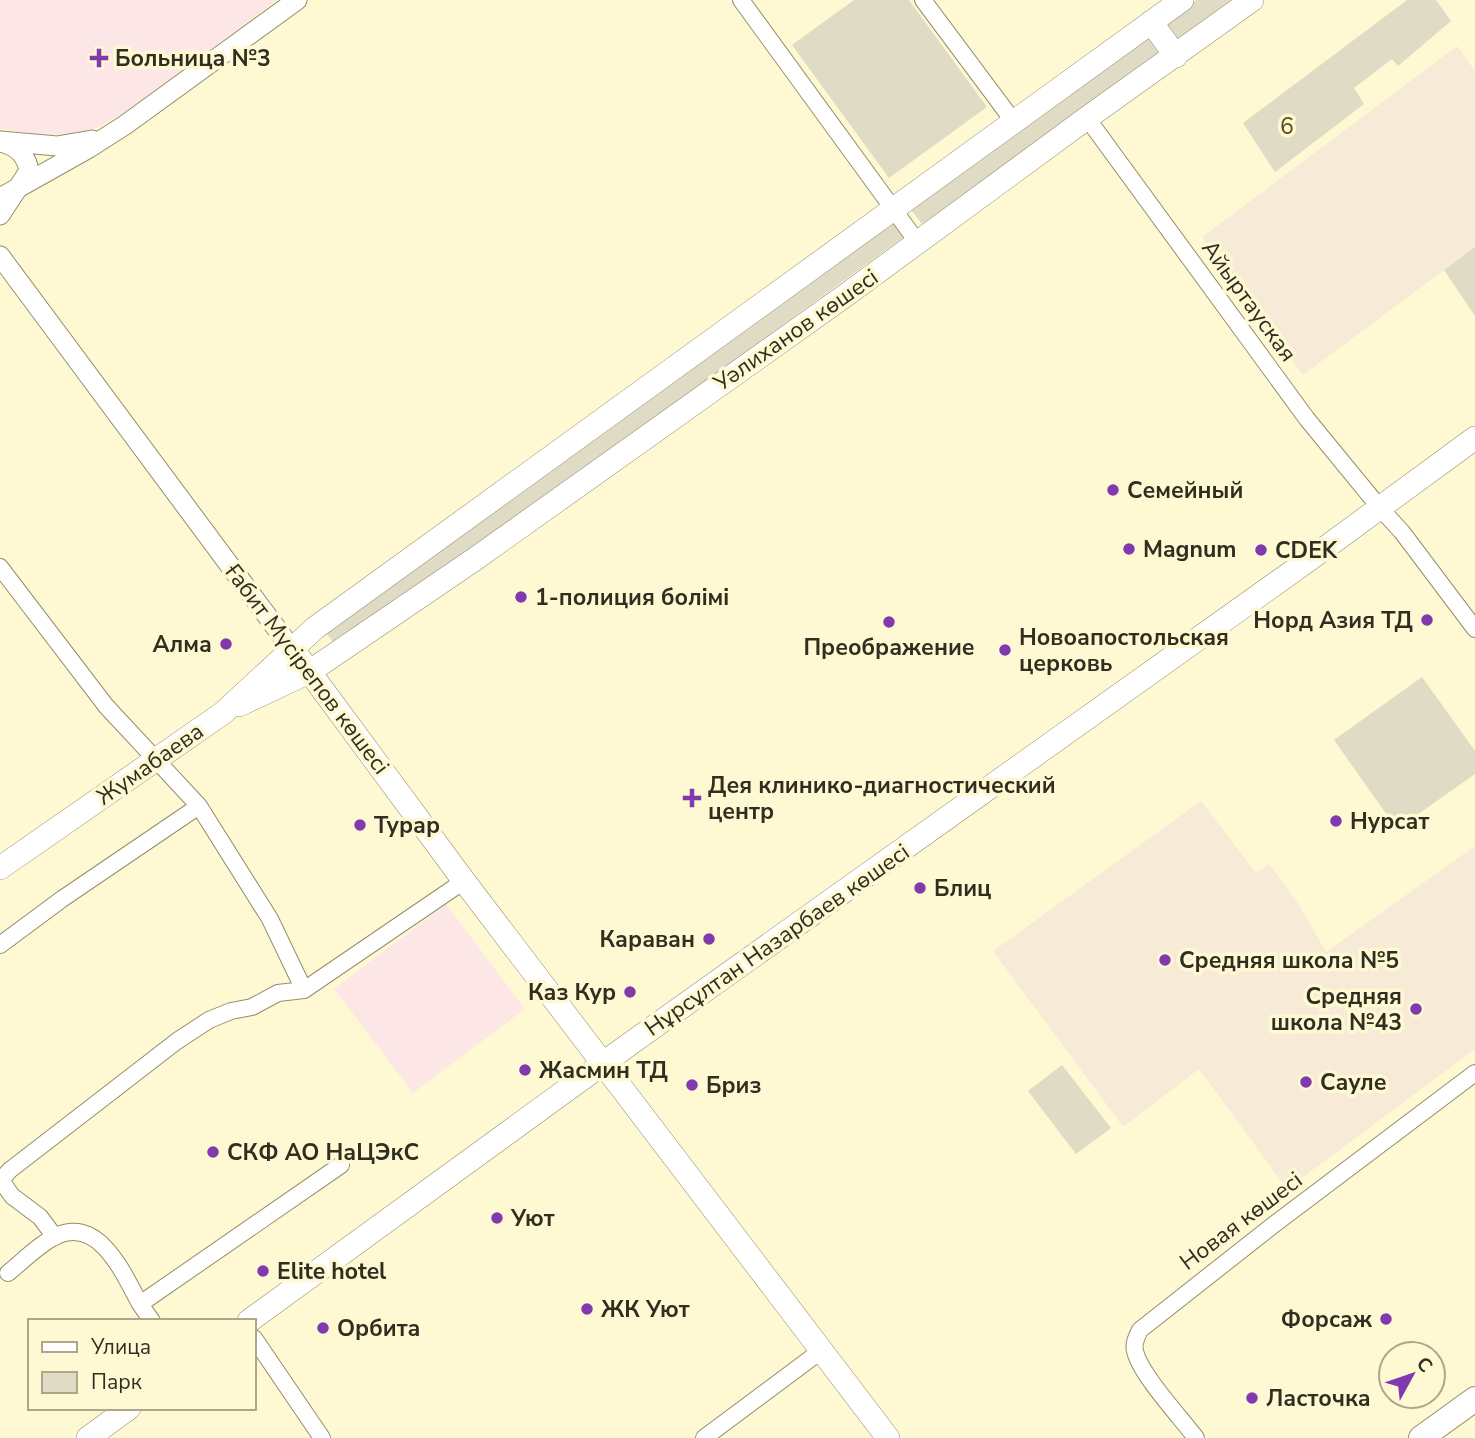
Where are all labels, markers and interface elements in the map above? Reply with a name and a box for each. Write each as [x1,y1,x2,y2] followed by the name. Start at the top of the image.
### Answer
[115,43,271,74] place label: Больница №3
[89,48,109,68] marker: Больница №3
[1280,111,1294,142] park label: 6
[1194,234,1304,368] street label: Айыртауская
[707,262,884,399] street label: Уәлиханов көшесі
[1127,475,1243,506] place label: Семейный
[1105,482,1121,498] marker: Семейный
[1143,534,1236,565] place label: Magnum
[1275,535,1338,566] place label: CDEK
[1121,541,1137,557] marker: Magnum
[1253,542,1269,558] marker: CDEK
[217,557,397,781] street label: Ғабит Мүсірепов көшесі
[535,582,729,613] place label: 1-полиция болiмi
[513,589,529,605] marker: 1-полиция болiмi
[1253,605,1413,636] place label: Норд Азия ТД
[1419,612,1435,628] marker: Норд Азия ТД
[881,614,897,630] marker: Преображение
[1019,622,1229,679] place label: Новоапостольская церковь
[152,629,212,660] place label: Алма
[803,632,975,663] place label: Преображение
[218,636,234,652] marker: Алма
[997,642,1013,658] marker: Новоапостольская церковь
[90,716,210,812] street label: Жумабаева
[708,770,1056,827] place label: Дея клинико-диагностический центр
[682,788,702,808] marker: Дея клинико-диагностический центр
[1350,806,1429,837] place label: Нурсат
[374,810,440,841] place label: Турар
[1328,813,1344,829] marker: Нурсат
[352,817,368,833] marker: Турар
[638,837,916,1043] street label: Нұрсұлтан Назарбаев көшесі
[934,873,991,904] place label: Блиц
[912,880,928,896] marker: Блиц
[600,924,695,955] place label: Караван
[701,931,717,947] marker: Караван
[1179,945,1399,976] place label: Средняя школа №5
[1157,952,1173,968] marker: Средняя школа №5
[528,977,616,1008] place label: Каз Кур
[1271,981,1402,1038] place label: Средняя школа №43
[622,984,638,1000] marker: Каз Кур
[1408,1001,1424,1017] marker: Средняя школа №43
[539,1055,668,1086] place label: Жасмин ТД
[517,1062,533,1078] marker: Жасмин ТД
[1320,1067,1387,1098] place label: Сауле
[706,1070,761,1101] place label: Бриз
[1298,1074,1314,1090] marker: Сауле
[684,1077,700,1093] marker: Бриз
[227,1137,419,1168] place label: СКФ АО НаЦЭкС
[205,1144,221,1160] marker: СКФ АО НаЦЭкС
[1173,1165,1309,1277] street label: Новая көшесі
[510,1203,555,1234] place label: Уют
[489,1210,505,1226] marker: Уют
[277,1256,387,1287] place label: Elite hotel
[255,1263,271,1279] marker: Elite hotel
[601,1294,690,1325] place label: ЖК Уют
[579,1301,595,1317] marker: ЖК Уют
[1281,1304,1373,1335] place label: Форсаж
[1378,1311,1394,1327] marker: Форсаж
[337,1313,420,1344] place label: Орбита
[28,1319,256,1410] legend
[315,1320,331,1336] marker: Орбита
[90,1333,151,1361] text: Улица
[1377,1340,1447,1410] north arrow
[1410,1351,1438,1378] text: С
[91,1368,143,1396] text: Парк
[1266,1383,1371,1414] place label: Ласточка
[1244,1390,1260,1406] marker: Ласточка

